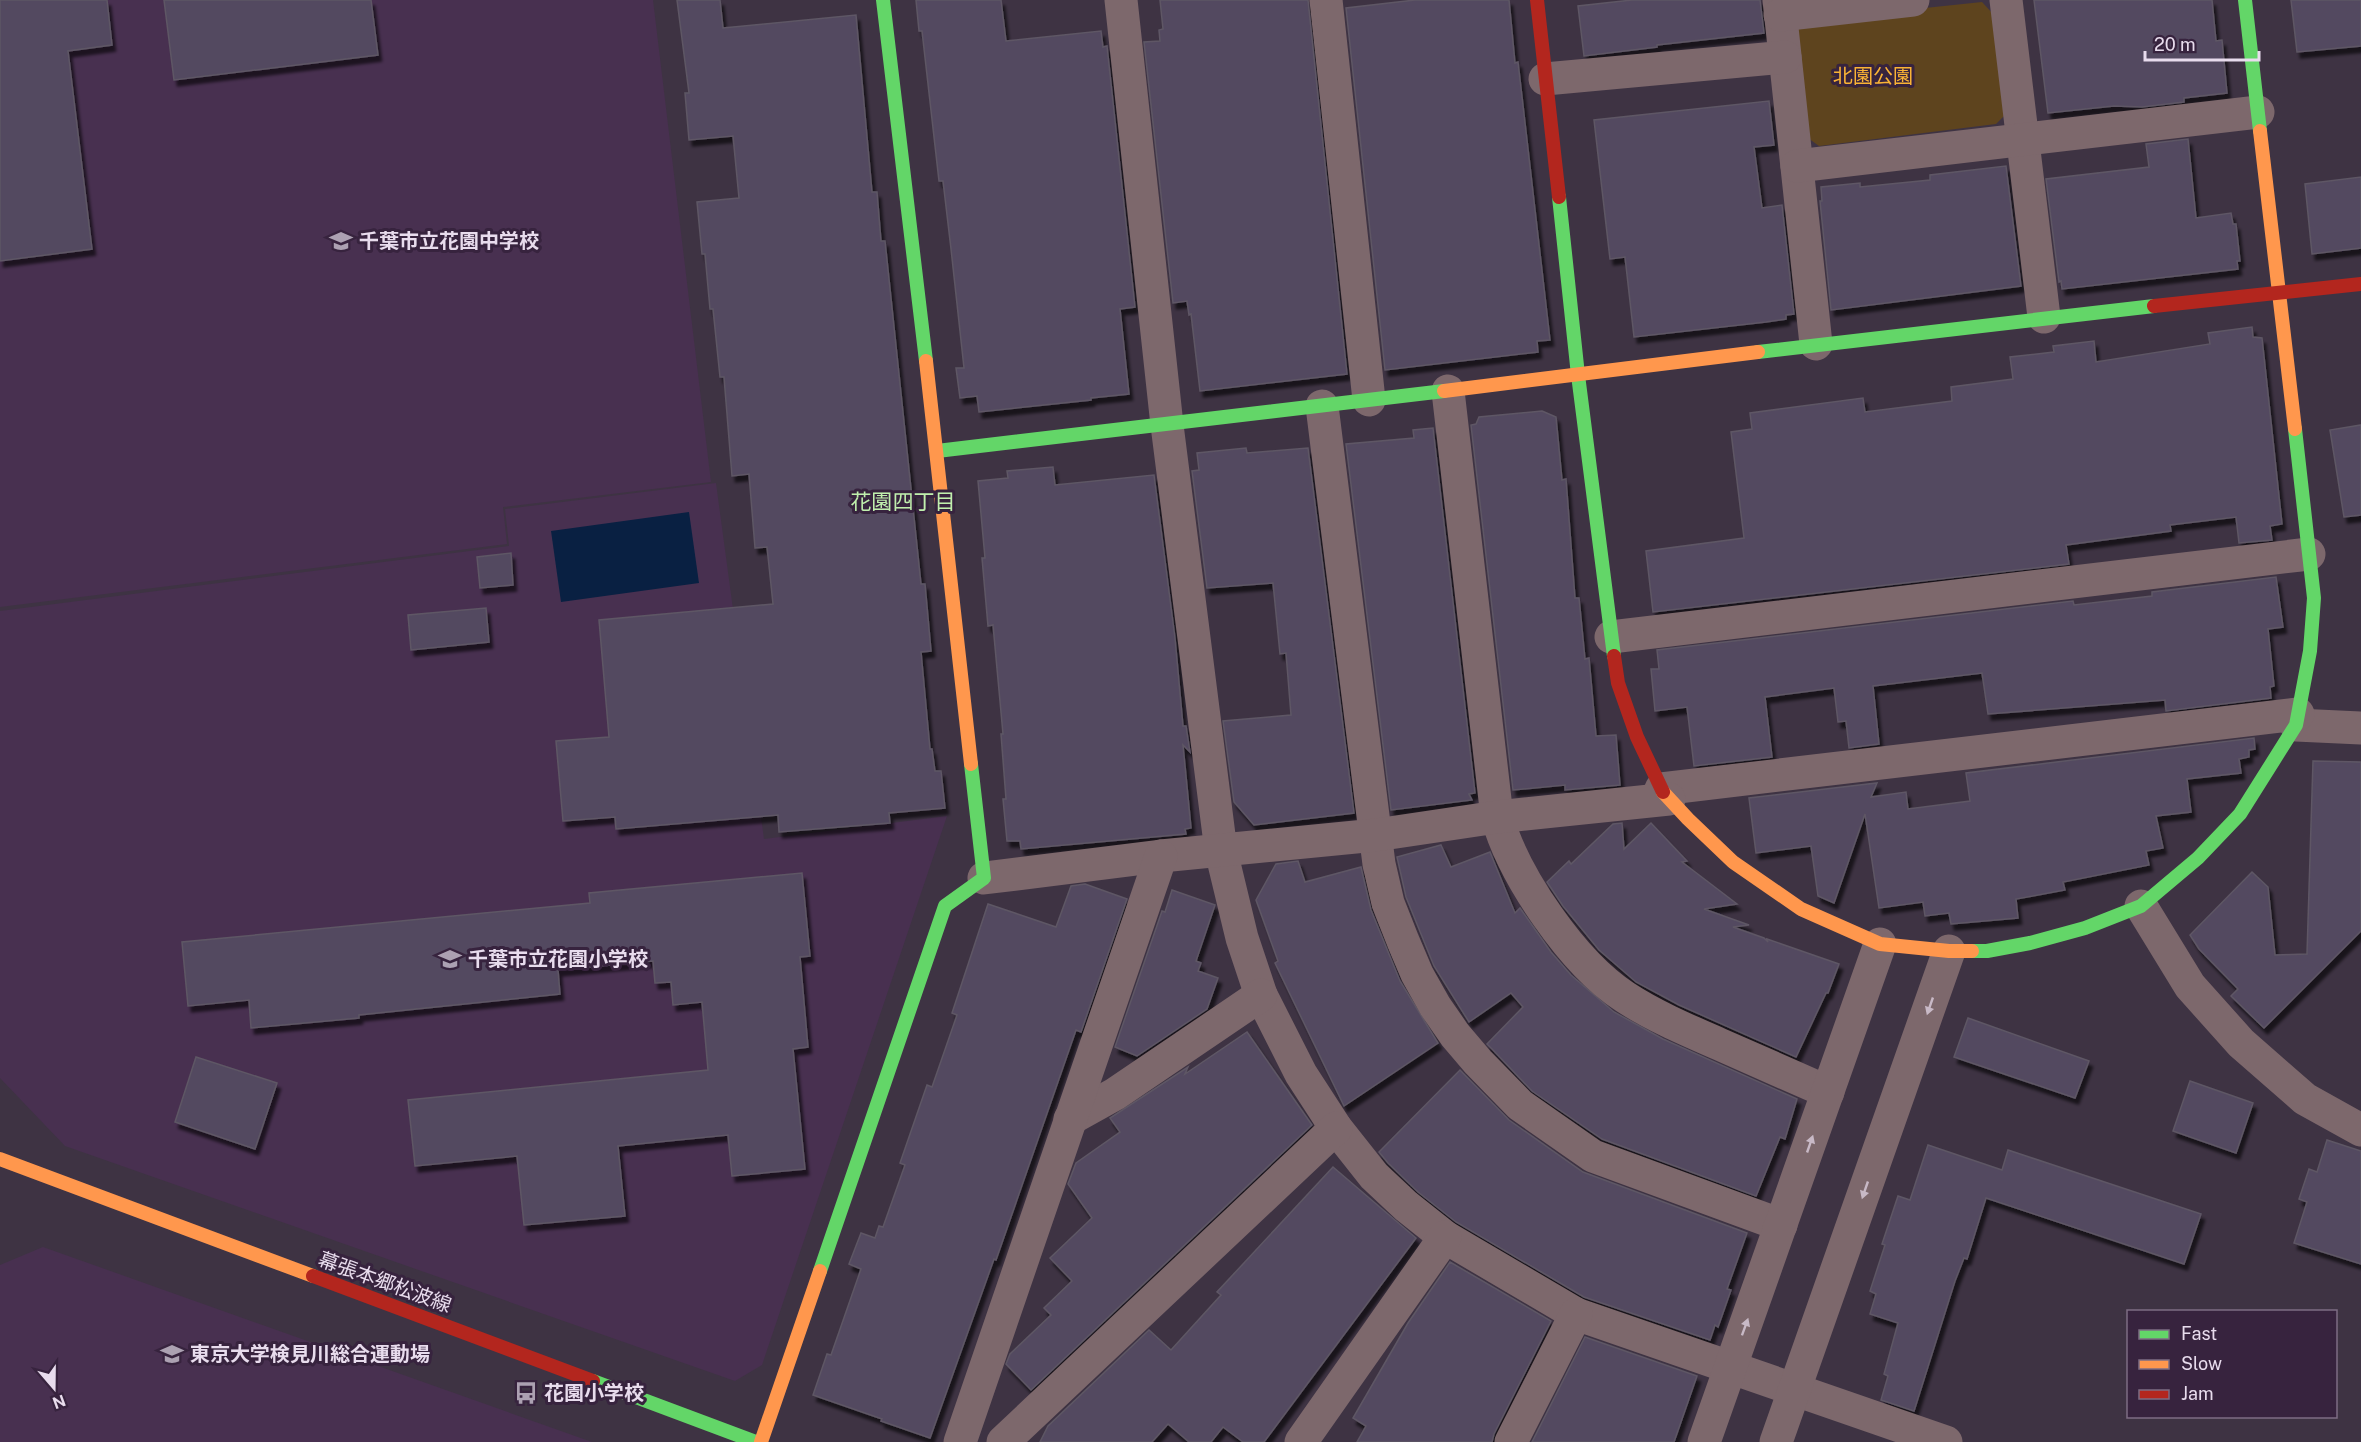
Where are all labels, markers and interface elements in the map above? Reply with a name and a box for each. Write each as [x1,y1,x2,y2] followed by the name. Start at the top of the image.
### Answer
[2145,24,2259,62] scale bar
[2154,34,2196,55] text: 20 m
[1833,64,1913,88] park label: 北園公園
[328,228,354,254] school or university icon: 千葉市立花園中学校
[359,229,539,253] place label: 千葉市立花園中学校
[851,489,956,514] district label: 花園四丁目
[437,946,463,972] school or university icon: 千葉市立花園小学校
[468,947,648,971] place label: 千葉市立花園小学校
[1924,997,1934,1015] one-way arrow
[1805,1134,1815,1152] one-way arrow
[1859,1181,1869,1199] one-way arrow
[315,1247,455,1317] street label: 幕張本郷松波線
[2127,1310,2337,1418] legend
[1740,1318,1750,1336] one-way arrow
[2181,1323,2217,1344] text: Fast
[159,1341,185,1367] school or university icon: 東京大学検見川総合運動場
[190,1342,430,1366] place label: 東京大学検見川総合運動場
[2181,1353,2222,1374] text: Slow
[24,1358,84,1418] north arrow
[513,1380,539,1406] bus stop icon: 花園小学校
[544,1381,644,1405] place label: 花園小学校
[2181,1383,2214,1404] text: Jam
[50,1391,68,1413] text: N

